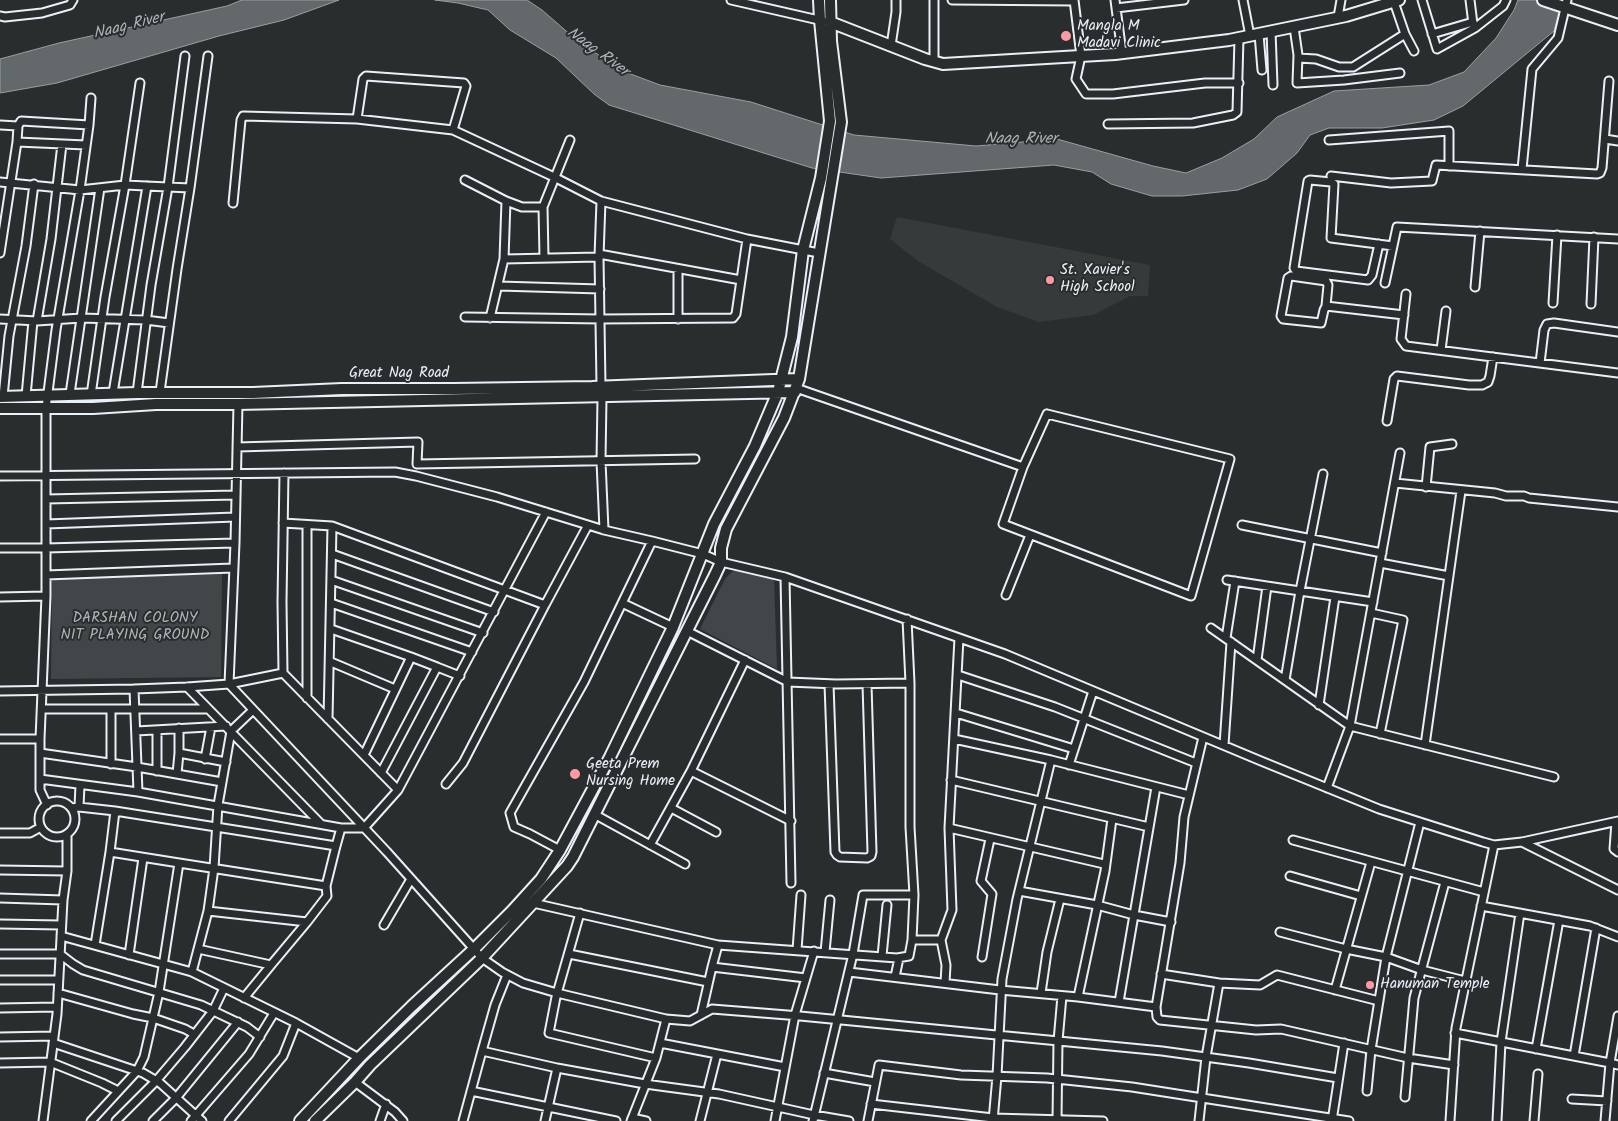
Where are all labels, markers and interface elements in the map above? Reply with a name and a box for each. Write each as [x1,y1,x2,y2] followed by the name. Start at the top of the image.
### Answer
[92,9,166,45] water label: Naag River
[1077,18,1161,53] place label: Mangla M Madavi Clinic
[562,24,632,82] water label: Naag River
[1059,29,1073,43] marker: Mangla M Madavi Clinic
[985,130,1057,150] water label: Naag River
[1060,262,1135,297] place label: St. Xavier's High School
[1044,274,1056,286] marker: St. Xavier's High School
[349,365,449,383] street label: Great Nag Road
[61,610,209,645] park label: DARSHAN COLONY NIT PLAYING GROUND
[586,756,675,791] place label: Geeta Prem Nursing Home
[568,767,582,781] marker: Geeta Prem Nursing Home
[1380,976,1490,994] place label: Hanuman Temple
[1364,979,1376,991] marker: Hanuman Temple

